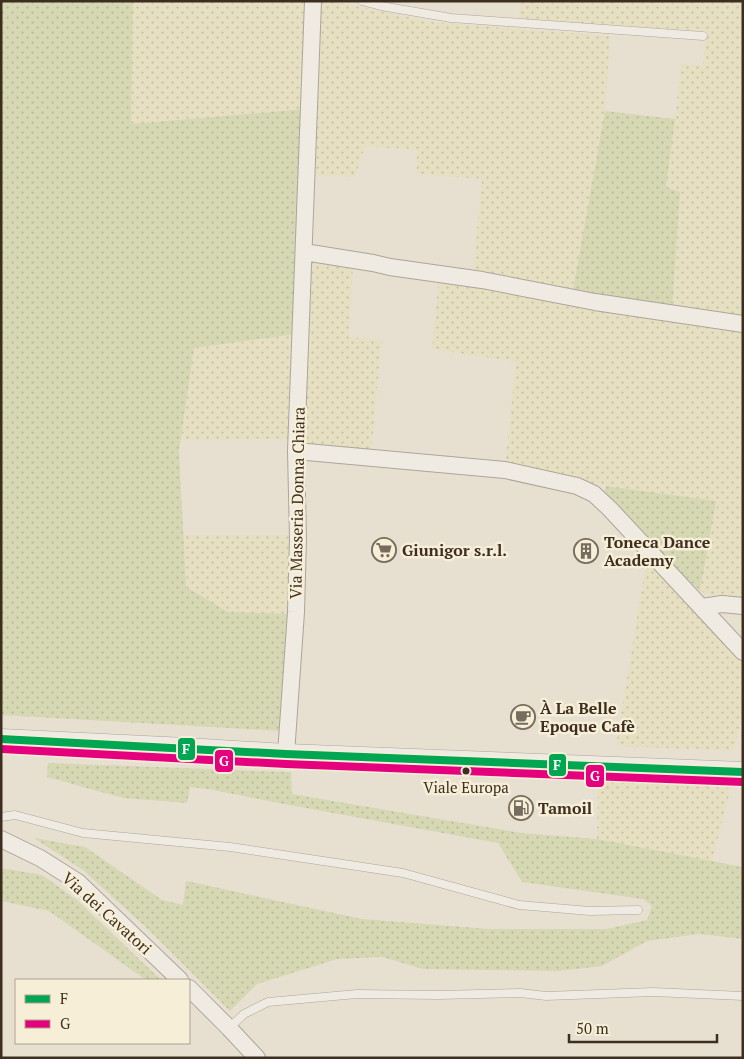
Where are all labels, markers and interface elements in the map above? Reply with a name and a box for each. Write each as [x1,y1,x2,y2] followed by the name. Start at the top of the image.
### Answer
[284,407,310,599] street label: Via Masseria Donna Chiara
[604,531,711,571] place label: Toneca Dance Academy
[371,537,397,563] supermarket icon: Giunigor s.r.l.
[573,538,599,564] building icon: Toneca Dance Academy
[402,539,507,561] place label: Giunigor s.r.l.
[540,697,635,737] place label: À La Belle Epoque Cafè
[510,704,536,730] cafe icon: À La Belle Epoque Cafè
[177,737,196,761] line badge: F
[182,739,190,758] text: F
[214,749,234,773] line badge: G
[219,751,229,770] text: G
[548,753,567,777] line badge: F
[553,755,561,774] text: F
[585,764,605,788] line badge: G
[461,766,471,776] marker: Viale Europa
[590,766,600,785] text: G
[423,777,509,797] place label: Viale Europa
[508,795,534,821] fuel station icon: Tamoil
[538,797,592,819] place label: Tamoil
[57,867,157,959] street label: Via dei Cavatori
[15,979,190,1044] legend
[60,988,68,1008] text: F
[569,1012,716,1044] scale bar
[60,1013,71,1033] text: G
[576,1018,609,1038] text: 50 m

